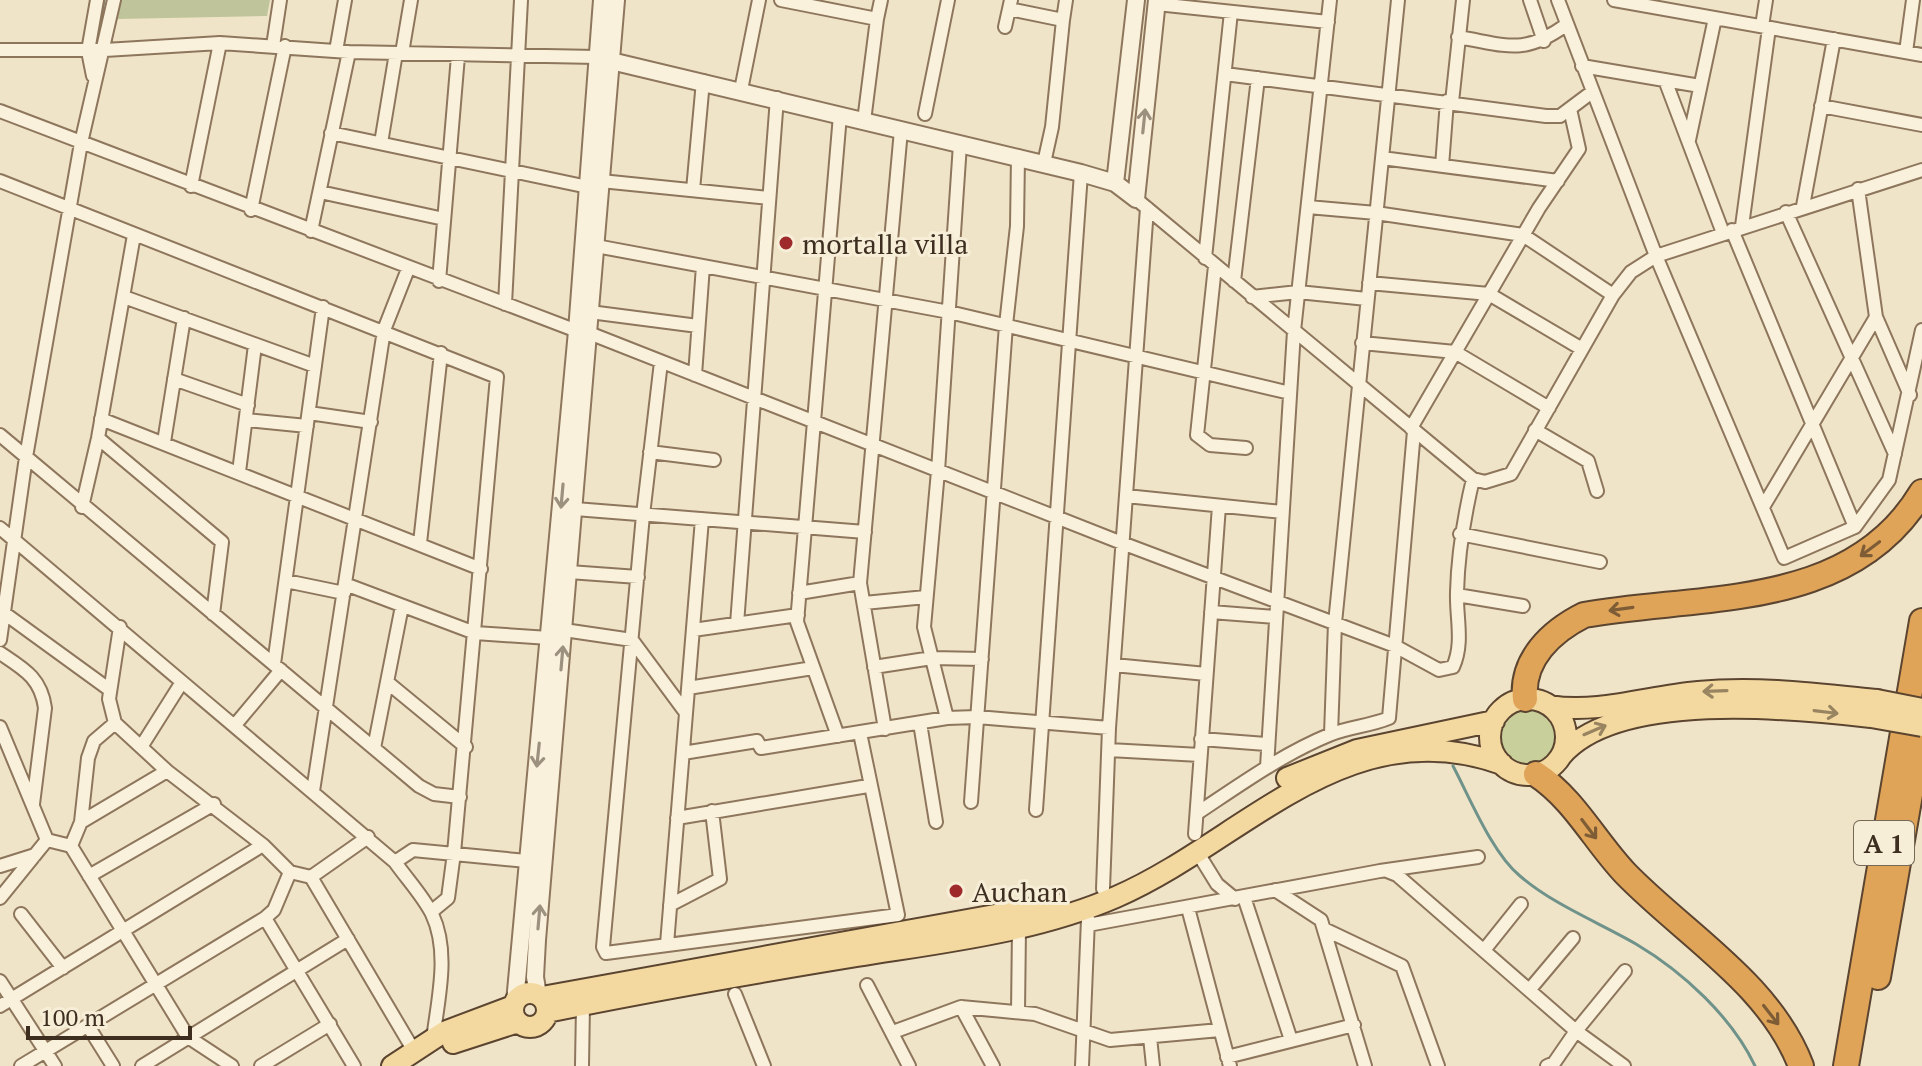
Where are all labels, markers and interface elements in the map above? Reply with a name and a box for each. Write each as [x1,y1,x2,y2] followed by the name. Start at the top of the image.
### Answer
[1137,108,1152,135] one-way arrow
[802,225,968,262] place label: mortalla villa
[777,234,795,252] marker: mortalla villa
[554,482,569,509] one-way arrow
[1860,540,1881,557] one-way arrow
[1609,602,1634,617] one-way arrow
[555,645,570,672] one-way arrow
[1702,684,1729,699] one-way arrow
[1812,704,1839,719] one-way arrow
[1582,722,1607,737] one-way arrow
[530,741,545,768] one-way arrow
[1581,818,1598,840] one-way arrow
[1854,821,1914,865] road number: A 1
[972,873,1068,910] place label: Auchan
[947,882,965,900] marker: Auchan
[531,904,546,931] one-way arrow
[28,990,190,1040] scale bar
[40,1001,105,1033] text: 100 m
[1762,1004,1779,1025] one-way arrow

